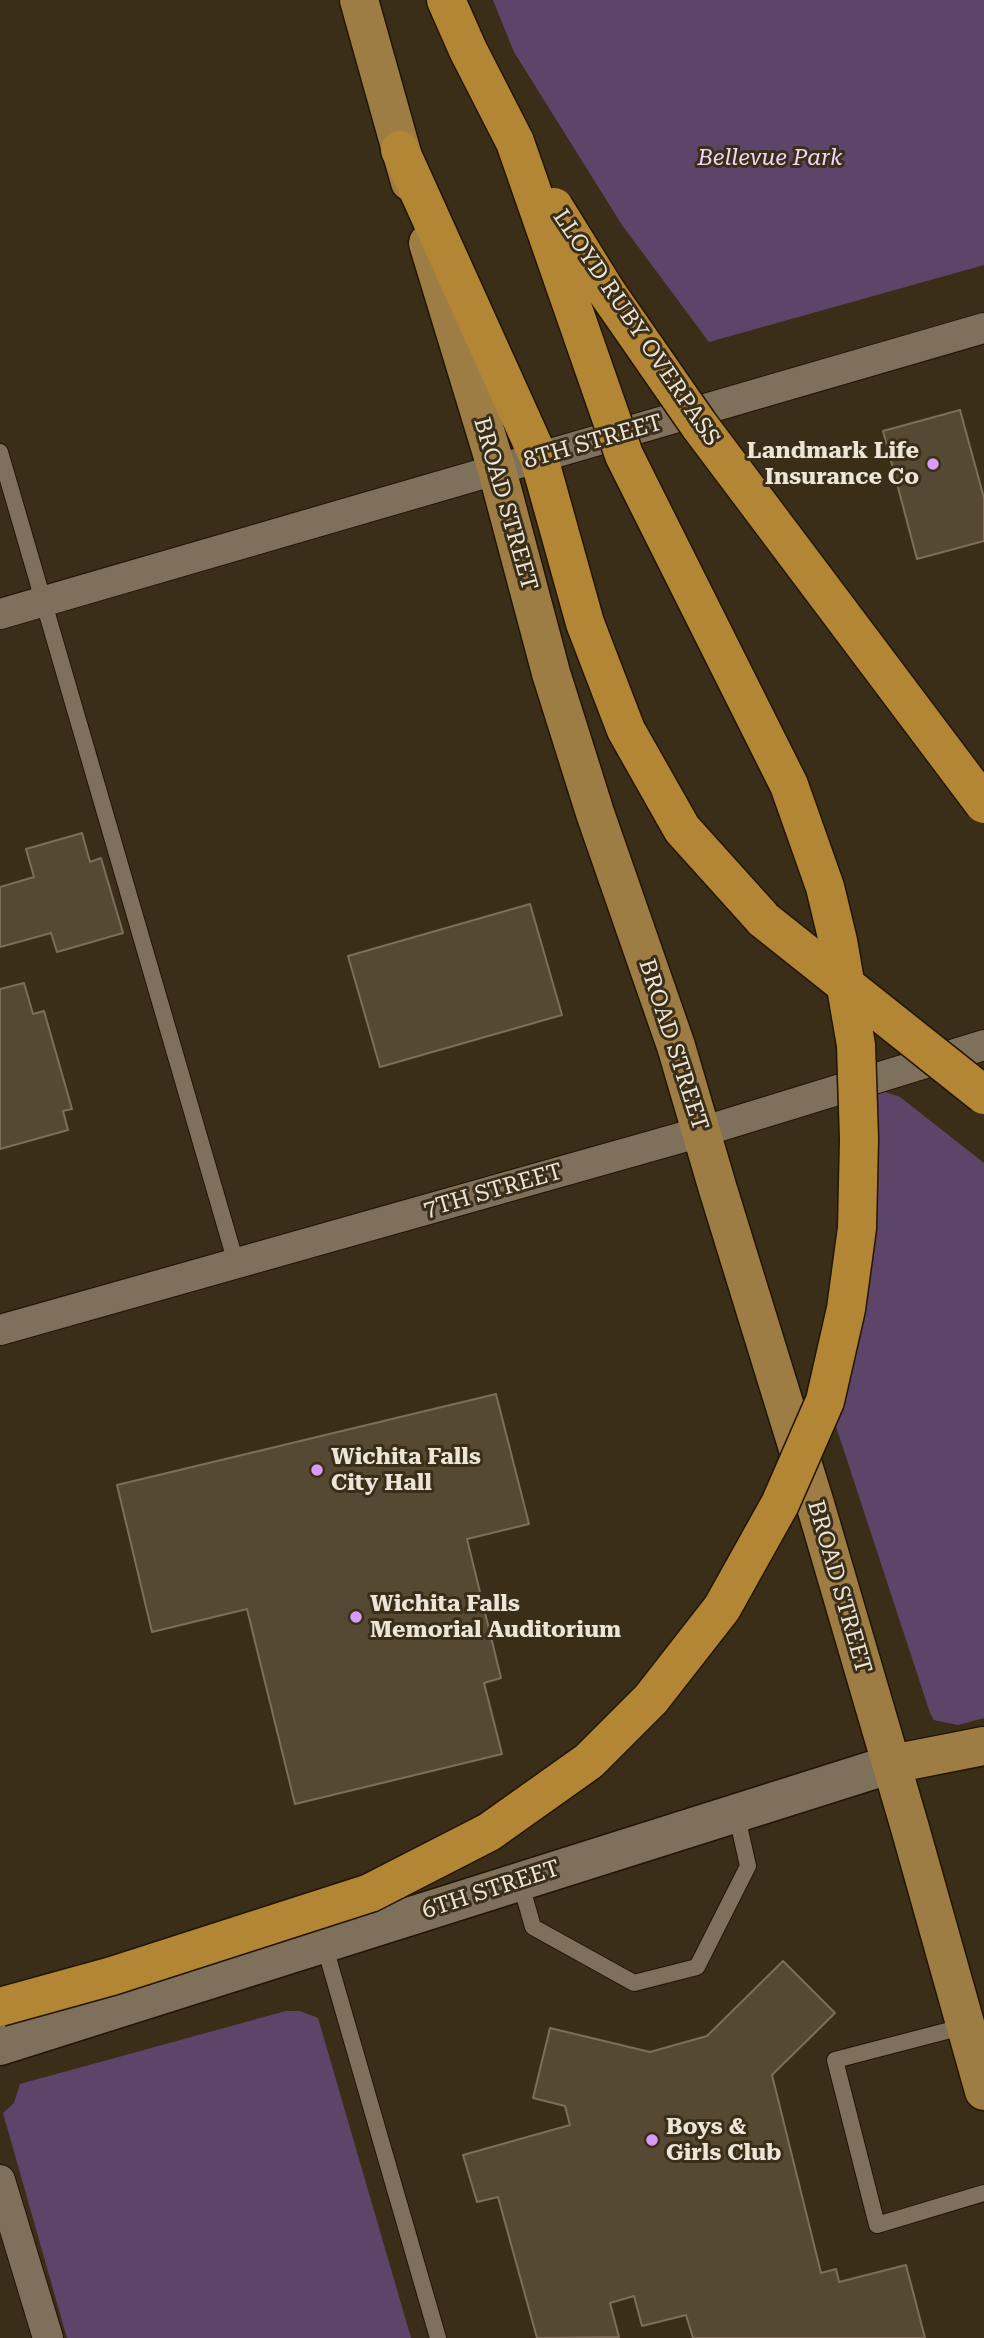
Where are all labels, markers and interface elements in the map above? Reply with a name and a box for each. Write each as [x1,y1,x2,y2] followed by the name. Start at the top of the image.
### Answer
[697,144,843,172] park label: Bellevue Park
[547,205,725,451] street label: LLOYD RUBY OVERPASS
[520,409,666,475] street label: 8TH STREET
[467,414,543,594] street label: BROAD STREET
[747,437,919,491] place label: Landmark Life Insurance Co
[925,456,941,472] marker: Landmark Life Insurance Co
[632,956,714,1134] street label: BROAD STREET
[420,1158,566,1224] street label: 7TH STREET
[331,1443,481,1497] place label: Wichita Falls City Hall
[309,1462,325,1478] marker: Wichita Falls City Hall
[801,1497,877,1677] street label: BROAD STREET
[370,1590,621,1644] place label: Wichita Falls Memorial Auditorium
[348,1609,364,1625] marker: Wichita Falls Memorial Auditorium
[419,1855,563,1925] street label: 6TH STREET
[666,2113,782,2167] place label: Boys & Girls Club
[644,2132,660,2148] marker: Boys & Girls Club

